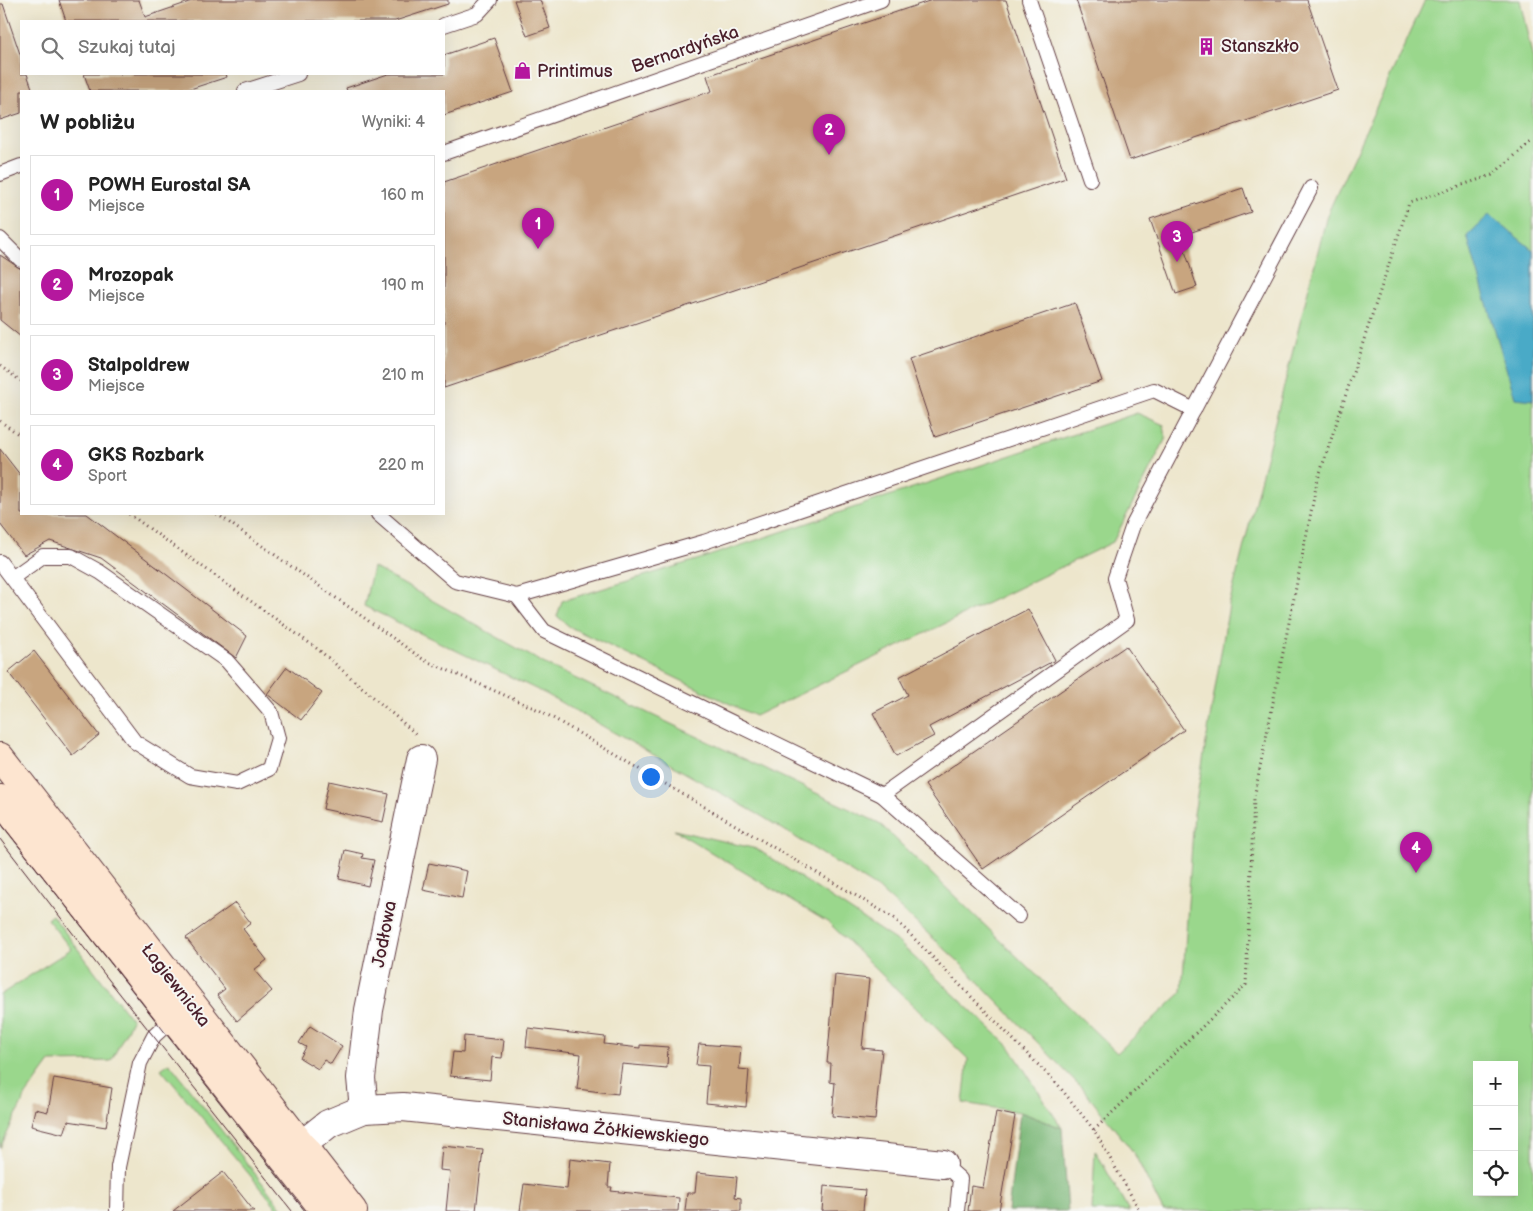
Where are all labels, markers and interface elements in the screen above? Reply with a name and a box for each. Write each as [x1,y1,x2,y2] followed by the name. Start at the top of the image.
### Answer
[20,20,445,75] search box
[629,21,741,78] street label: Bernardyńska
[38,34,66,62] icon: search
[78,36,175,59] text: Szukaj tutaj
[1197,36,1217,56] building icon: Stanszkło
[1221,36,1299,57] place label: Stanszkło
[513,61,533,81] shop icon: Printimus
[537,61,613,82] place label: Printimus
[40,110,135,135] text: W pobliżu
[362,113,425,132] text: Wyniki: 4
[813,114,845,155] pin: 2
[88,174,250,197] text: POWH Eurostal SA
[54,186,60,205] text: 1
[381,186,424,205] text: 160 m
[88,197,145,216] text: Miejsce
[522,208,554,249] pin: 1
[1161,221,1193,262] pin: 3
[88,264,174,287] text: Mrozopak
[52,276,62,295] text: 2
[382,276,424,295] text: 190 m
[88,287,145,306] text: Miejsce
[88,354,189,377] text: Stalpoldrew
[52,366,62,385] text: 3
[382,366,424,385] text: 210 m
[88,377,145,396] text: Miejsce
[88,444,204,467] text: GKS Rozbark
[52,456,62,475] text: 4
[378,456,424,475] text: 220 m
[88,467,127,486] text: Sport
[638,764,664,790] your location
[1400,832,1432,873] pin: 4
[368,899,401,969] street label: Jodłowa
[137,939,215,1031] street label: Łagiewnicka
[1473,1061,1518,1196] map controls
[1473,1061,1518,1106] button: +
[1473,1106,1518,1151] button: −
[501,1107,711,1151] street label: Stanisława Żółkiewskiego
[1473,1151,1518,1196] button: locate

